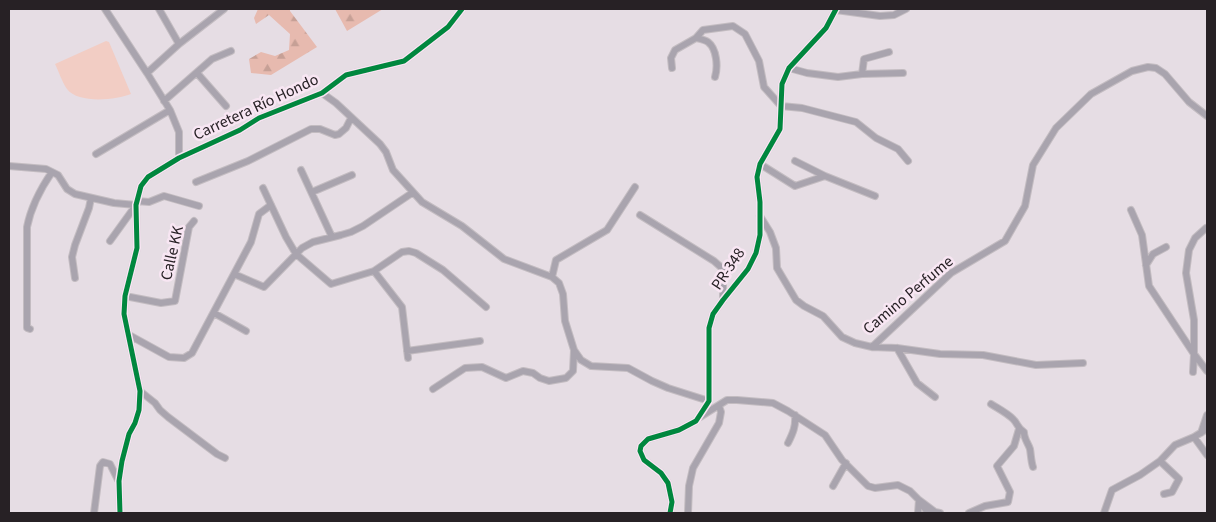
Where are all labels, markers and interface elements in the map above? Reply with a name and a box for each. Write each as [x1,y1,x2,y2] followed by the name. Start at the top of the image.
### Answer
[190,68,322,146] street label: Carretera Río Hondo
[155,223,189,282] street label: Calle KK
[706,244,750,294] street label: PR-348
[858,251,958,339] street label: Camino Perfume

